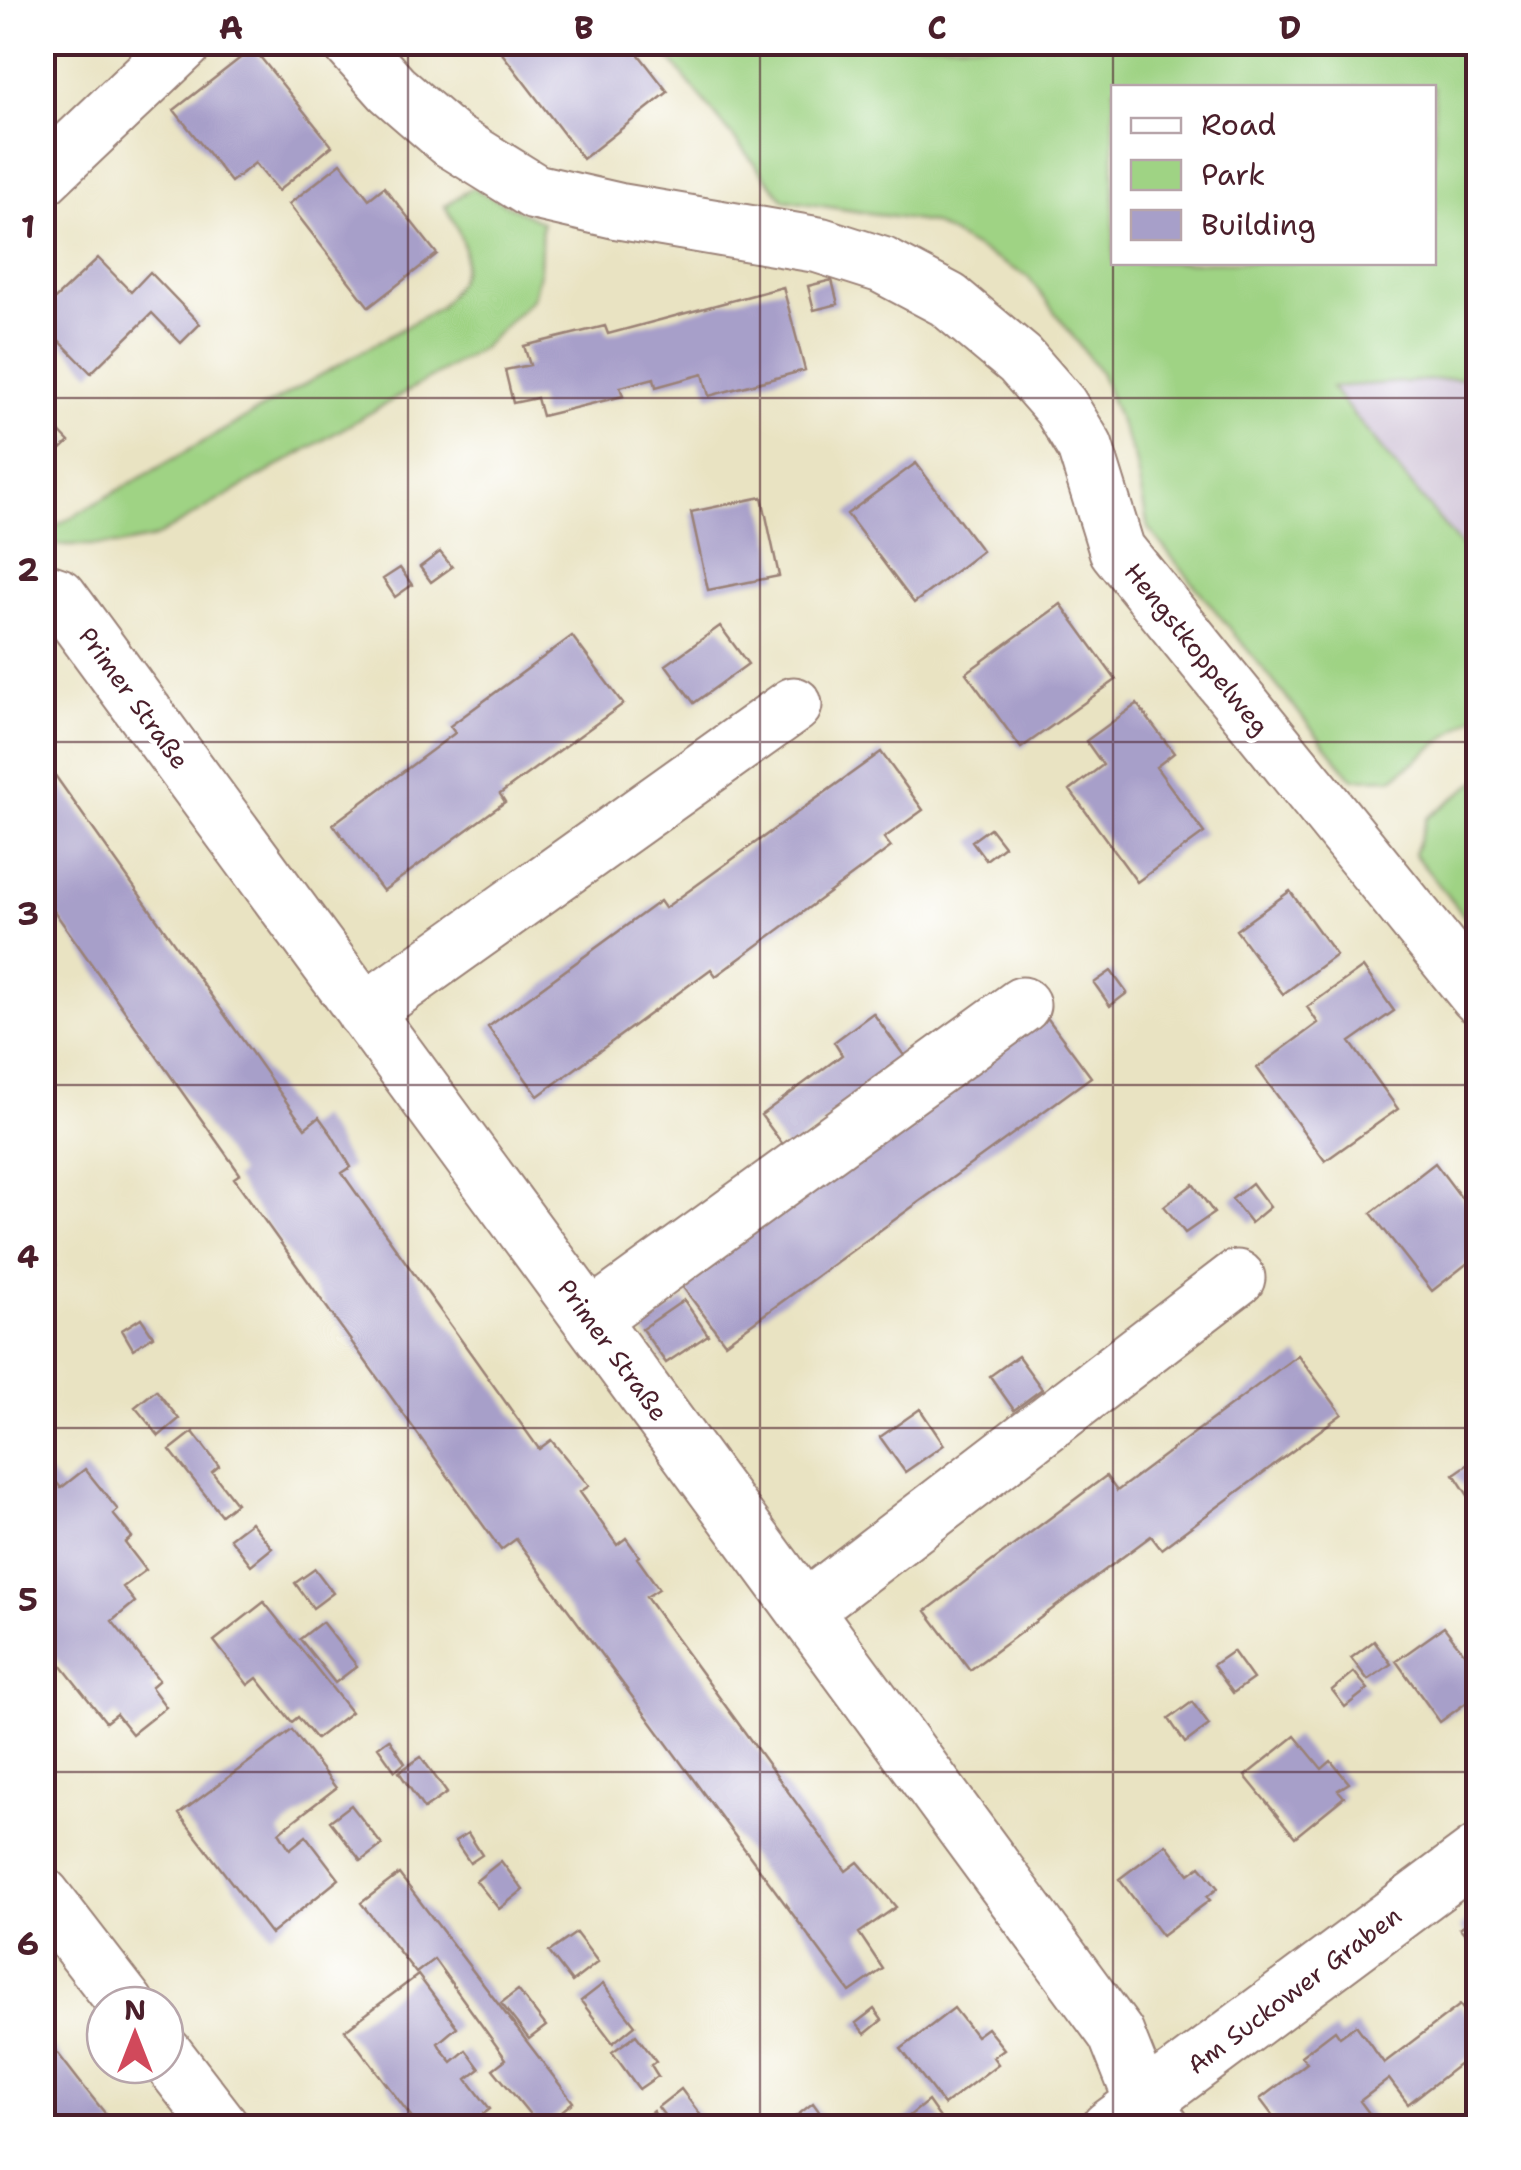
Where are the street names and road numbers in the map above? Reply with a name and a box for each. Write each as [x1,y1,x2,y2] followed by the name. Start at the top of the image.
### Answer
[1117,556,1277,742] street label: Hengstkoppelweg
[71,620,197,776] street label: Primer Straße
[550,1272,676,1428] street label: Primer Straße
[1180,1898,1408,2082] street label: Am Suckower Graben

